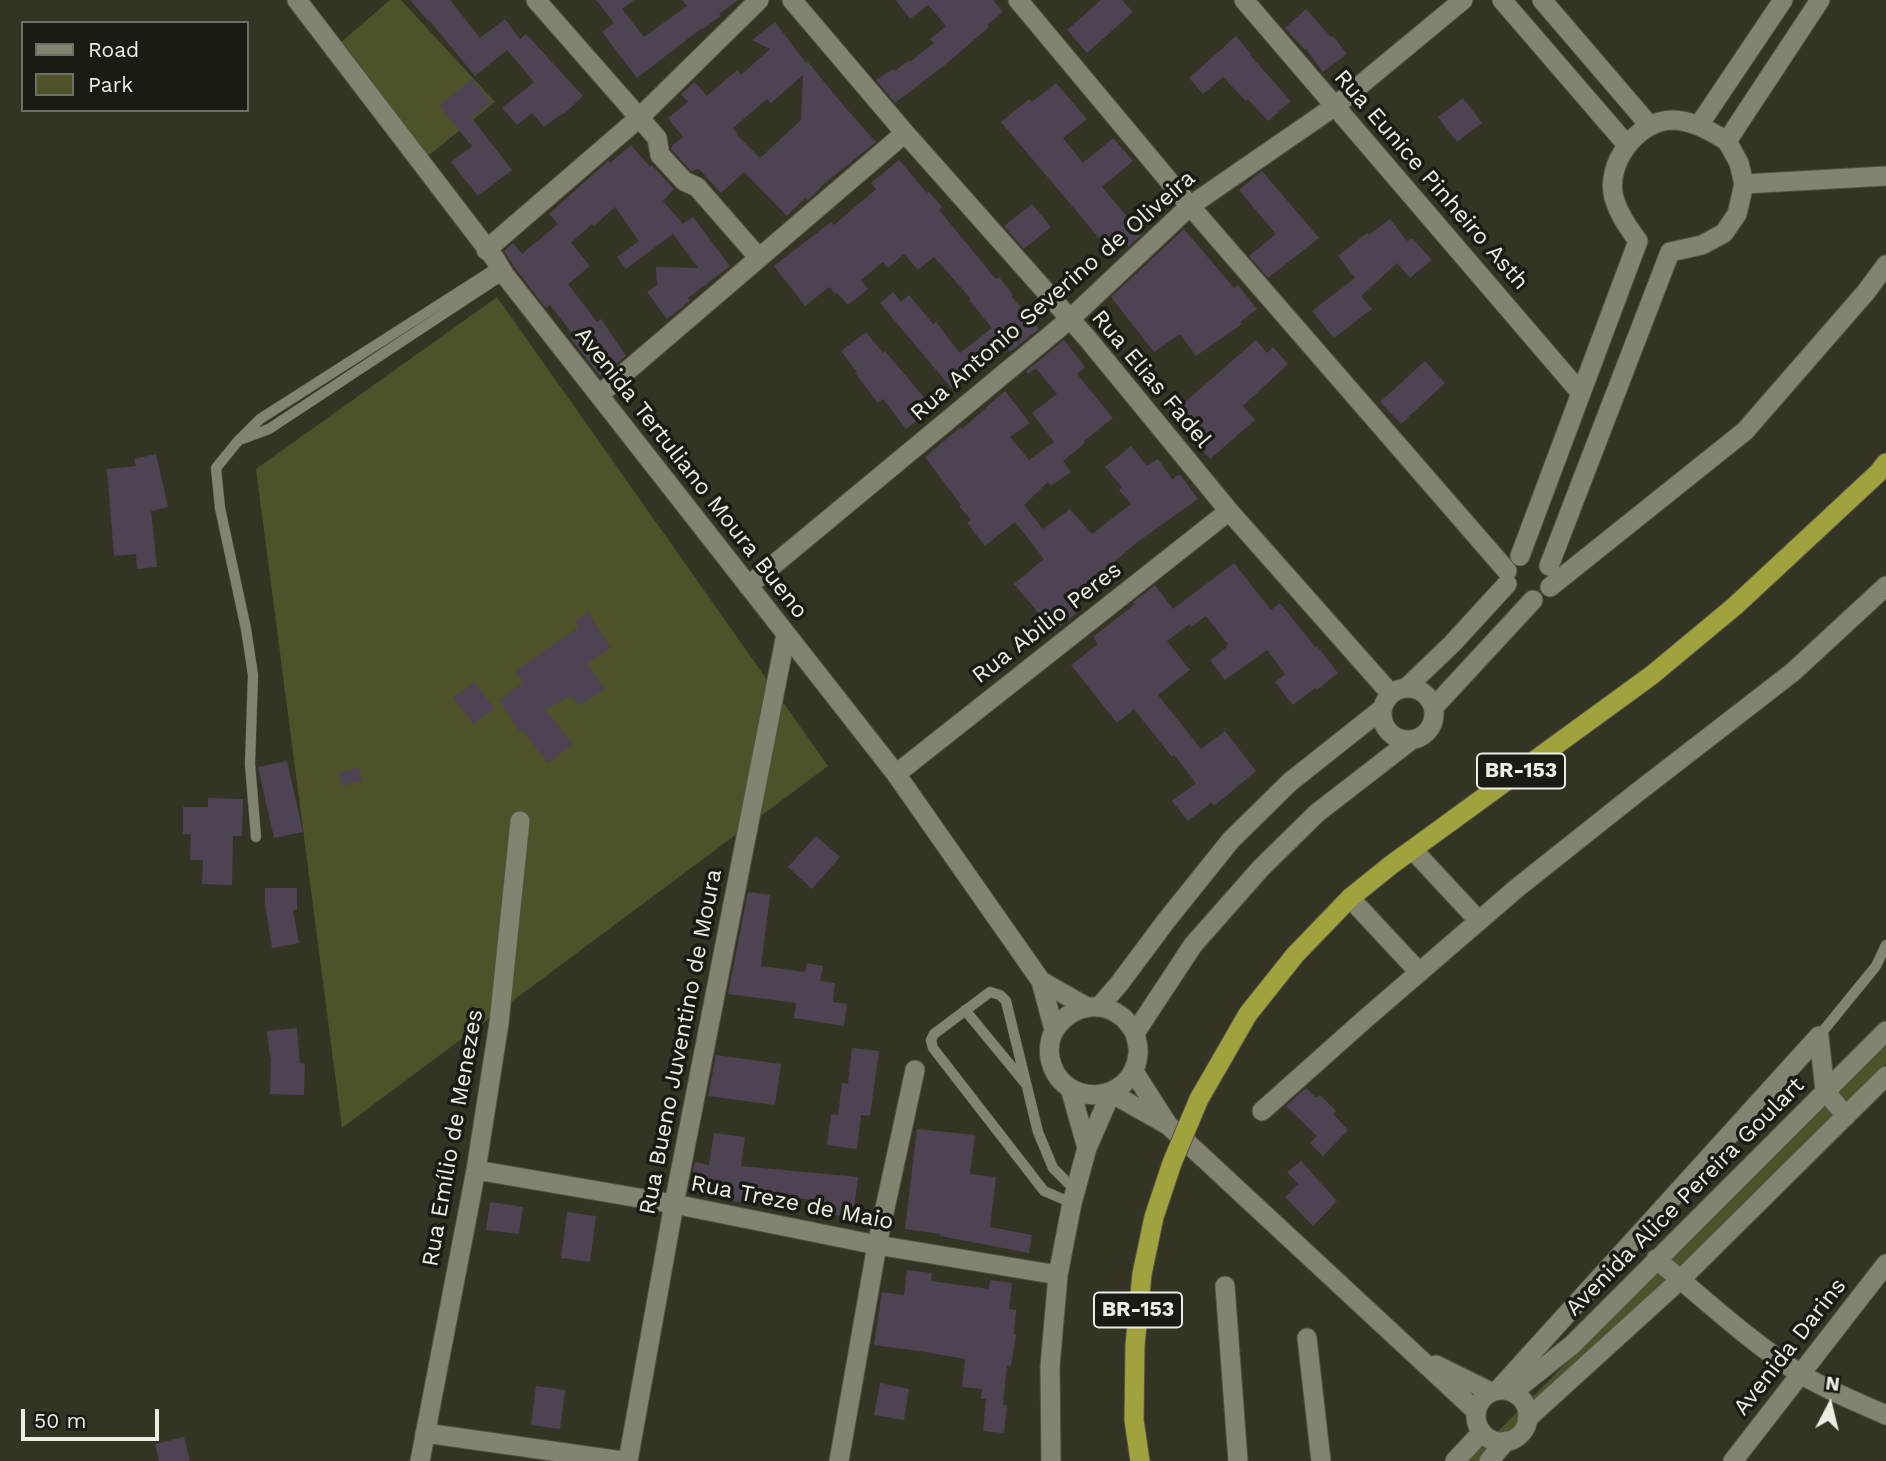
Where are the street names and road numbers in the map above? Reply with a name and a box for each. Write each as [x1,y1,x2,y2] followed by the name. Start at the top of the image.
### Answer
[1328,64,1534,296] street label: Rua Eunice Pinheiro Asth
[905,165,1201,427] street label: Rua Antonio Severino de Oliveira
[1085,304,1217,454] street label: Rua Elias Fadel
[569,322,813,624] street label: Avenida Tertuliano Moura Bueno
[967,556,1127,690] street label: Rua Abilio Peres
[1477,754,1565,788] road number: BR-153
[634,867,728,1217] street label: Rua Bueno Juventino de Moura
[417,1007,489,1269] street label: Rua Emílio de Menezes
[1560,1072,1810,1322] street label: Avenida Alice Pereira Goulart
[688,1170,896,1236] street label: Rua Treze de Maio
[1728,1273,1852,1421] street label: Avenida Darins
[1094,1292,1182,1328] road number: BR-153

